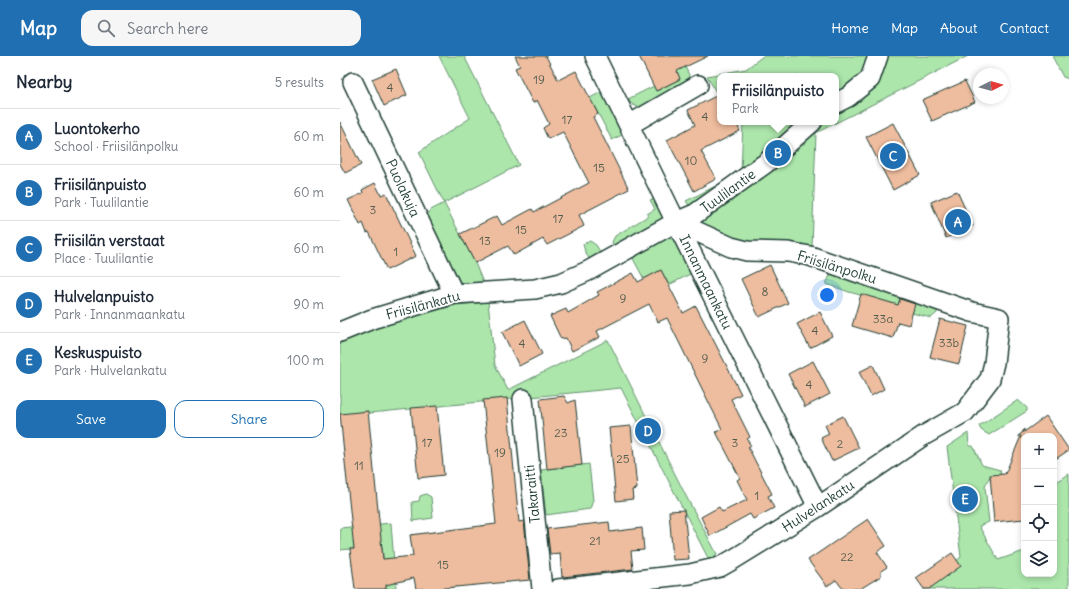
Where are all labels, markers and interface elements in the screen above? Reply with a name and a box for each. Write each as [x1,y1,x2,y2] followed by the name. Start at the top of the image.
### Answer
[81,10,361,46] search box
[20,16,57,40] text: Map
[95,17,117,39] icon: search
[127,19,208,38] text: Search here
[831,19,869,37] text: Home
[891,19,918,37] text: Map
[940,19,978,37] text: About
[1000,19,1049,37] text: Contact
[973,68,1009,104] north arrow
[16,71,72,93] text: Nearby
[533,72,545,87] house number: 19
[717,73,839,125] popup
[275,74,324,91] text: 5 results
[387,80,394,95] house number: 4
[732,81,824,100] text: Friisilänpuisto
[732,100,759,117] text: Park
[702,109,709,124] house number: 4
[562,112,572,127] house number: 17
[54,119,140,138] text: Luontokerho
[25,128,33,145] text: A
[293,128,324,145] text: 60 m
[54,138,178,155] text: School · Friisilänpolku
[765,138,791,168] pin: B
[880,141,906,171] pin: C
[685,153,697,168] house number: 10
[382,156,424,220] street label: Puolakuja
[593,160,605,175] house number: 15
[697,165,759,217] street label: Tuulilantie
[54,175,146,194] text: Friisilänpuisto
[25,184,33,201] text: B
[293,184,324,201] text: 60 m
[54,194,149,211] text: Park · Tuulilantie
[370,202,377,217] house number: 3
[945,207,971,237] pin: A
[553,211,563,226] house number: 17
[515,222,527,237] house number: 15
[54,231,165,250] text: Friisilän verstaat
[675,232,737,332] street label: Innanmaankatu
[479,233,491,248] house number: 13
[25,240,33,257] text: C
[293,240,324,257] text: 60 m
[394,244,398,259] house number: 1
[795,246,879,288] street label: Friisilänpolku
[54,250,153,267] text: Place · Tuulilantie
[762,284,769,299] house number: 8
[817,285,837,305] your location
[384,286,462,324] street label: Friisilänkatu
[54,287,154,306] text: Hulvelanpuisto
[620,291,627,306] house number: 9
[24,296,34,313] text: D
[293,296,324,313] text: 90 m
[54,306,185,323] text: Park · Innanmaankatu
[873,311,893,326] house number: 33a
[812,323,819,338] house number: 4
[939,335,959,350] house number: 33b
[519,336,526,351] house number: 4
[54,343,142,362] text: Keskuspuisto
[702,351,709,366] house number: 9
[25,352,33,369] text: E
[287,352,324,369] text: 100 m
[54,362,167,379] text: Park · Hulvelankatu
[806,377,813,392] house number: 4
[16,400,166,438] button: Save
[174,400,324,438] button: Share
[635,416,661,446] pin: D
[554,425,568,440] house number: 23
[1021,433,1057,577] map controls
[1021,433,1057,469] button: +
[422,435,432,450] house number: 17
[732,435,739,450] house number: 3
[837,436,844,451] house number: 2
[494,445,506,460] house number: 19
[616,451,630,466] house number: 25
[354,458,364,473] house number: 11
[520,464,544,524] street label: Takaraitti
[1021,469,1057,505] button: −
[778,476,858,536] street label: Hulvelankatu
[952,484,978,514] pin: E
[755,488,759,503] house number: 1
[1021,505,1057,541] button: locate
[589,533,601,548] house number: 21
[1021,541,1057,577] button: layers
[840,549,854,564] house number: 22
[437,557,449,572] house number: 15

